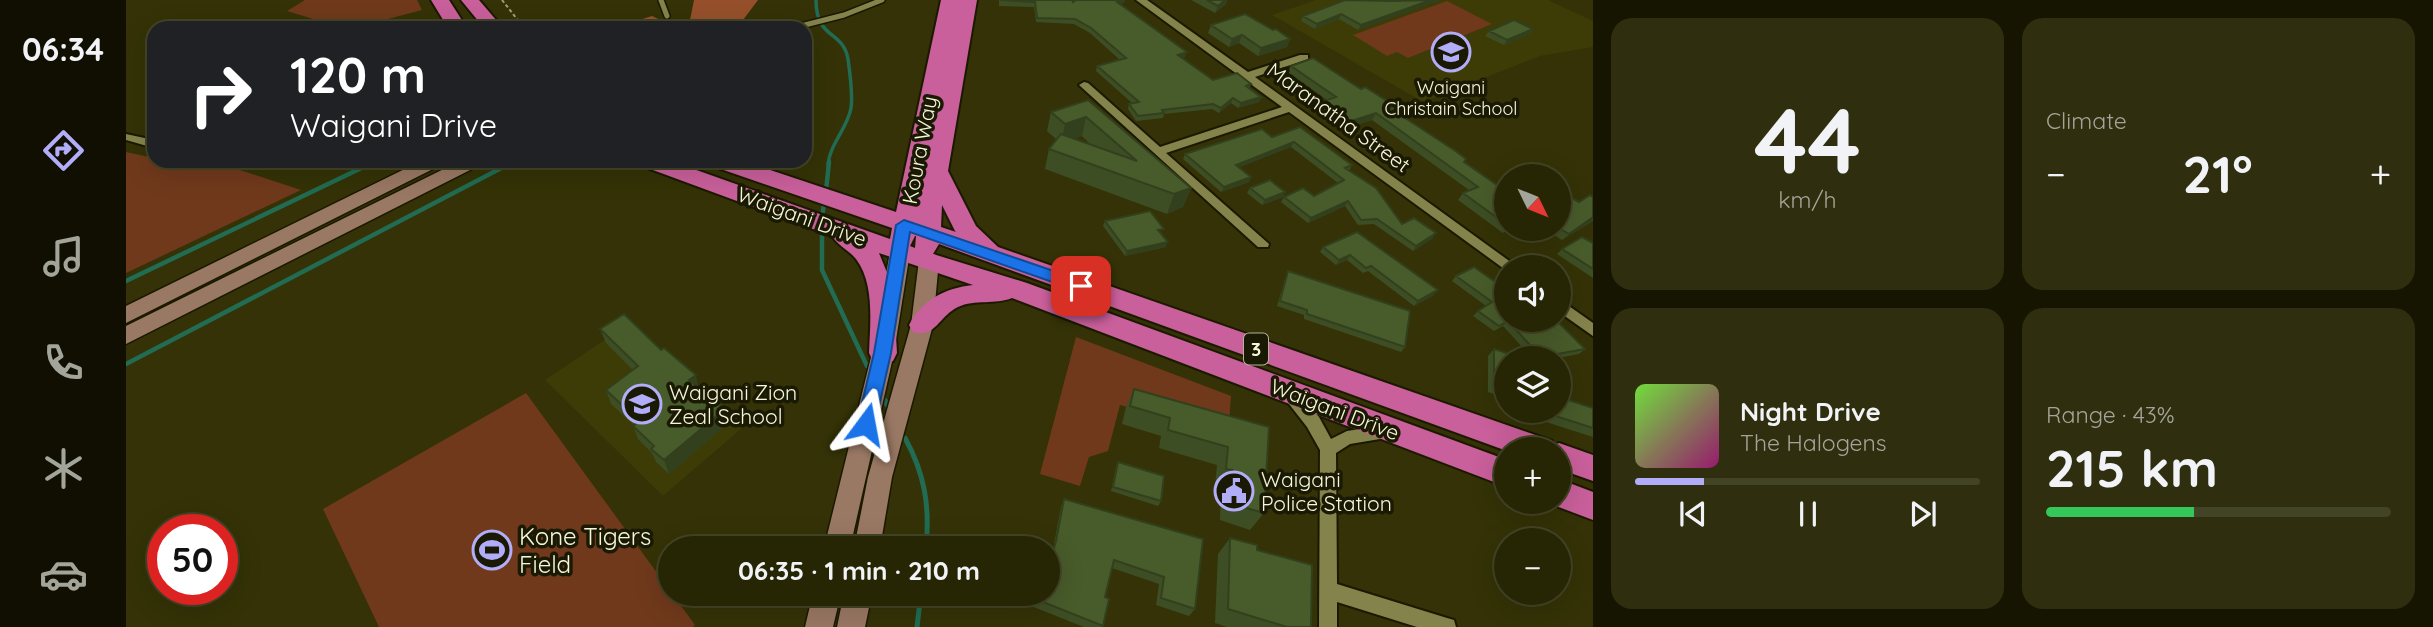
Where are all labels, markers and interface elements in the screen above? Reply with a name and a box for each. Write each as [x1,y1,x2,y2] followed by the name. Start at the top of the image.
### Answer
[22,29,104,69] text: 06:34
[1430,31,1472,73] school or university icon: Waigani Christain School
[290,44,426,105] text: 120 m
[175,49,266,140] icon: right
[1262,56,1416,178] street label: Maranatha Street
[1385,76,1517,120] place label: Waigani Christain School
[1754,82,1861,196] text: 44
[896,94,942,206] street label: Koura Way
[290,105,497,145] text: Waigani Drive
[2046,106,2127,135] text: Climate
[39,126,88,175] icon: directions
[2183,141,2253,206] text: 21°
[2046,150,2066,198] text: −
[2370,150,2391,198] text: +
[1494,164,1572,242] north arrow
[1494,164,1571,605] map controls
[734,181,870,251] street label: Waigani Drive
[1778,185,1837,214] text: km/h
[39,232,88,281] icon: music
[1494,255,1571,332] button: sound
[1051,256,1111,316] pin
[1062,267,1100,305] icon: arrive
[1244,334,1268,364] road number: 3
[39,338,88,387] icon: phone
[1494,346,1571,423] button: layers
[1267,373,1403,445] street label: Waigani Drive
[669,379,797,429] place label: Waigani Zion Zeal School
[621,383,663,425] school or university icon: Waigani Zion Zeal School
[829,387,903,461] position arrow
[1740,395,1881,428] text: Night Drive
[2046,400,2175,429] text: Range · 43%
[1740,428,1887,457] text: The Halogens
[2046,435,2218,500] text: 215 km
[1494,437,1571,514] button: +
[39,444,88,493] icon: climate
[1261,466,1392,516] place label: Waigani Police Station
[1213,470,1255,512] public building icon: Waigani Police Station
[1674,495,1712,533] icon: previous
[1789,495,1827,533] icon: pause
[1904,495,1942,533] icon: next
[147,514,238,605] speed limit sign: 50
[519,521,651,579] place label: Kone Tigers Field
[1494,528,1571,605] button: −
[471,529,513,571] sports icon: Kone Tigers Field
[39,550,88,599] icon: car
[738,554,980,587] text: 06:35 · 1 min · 210 m

